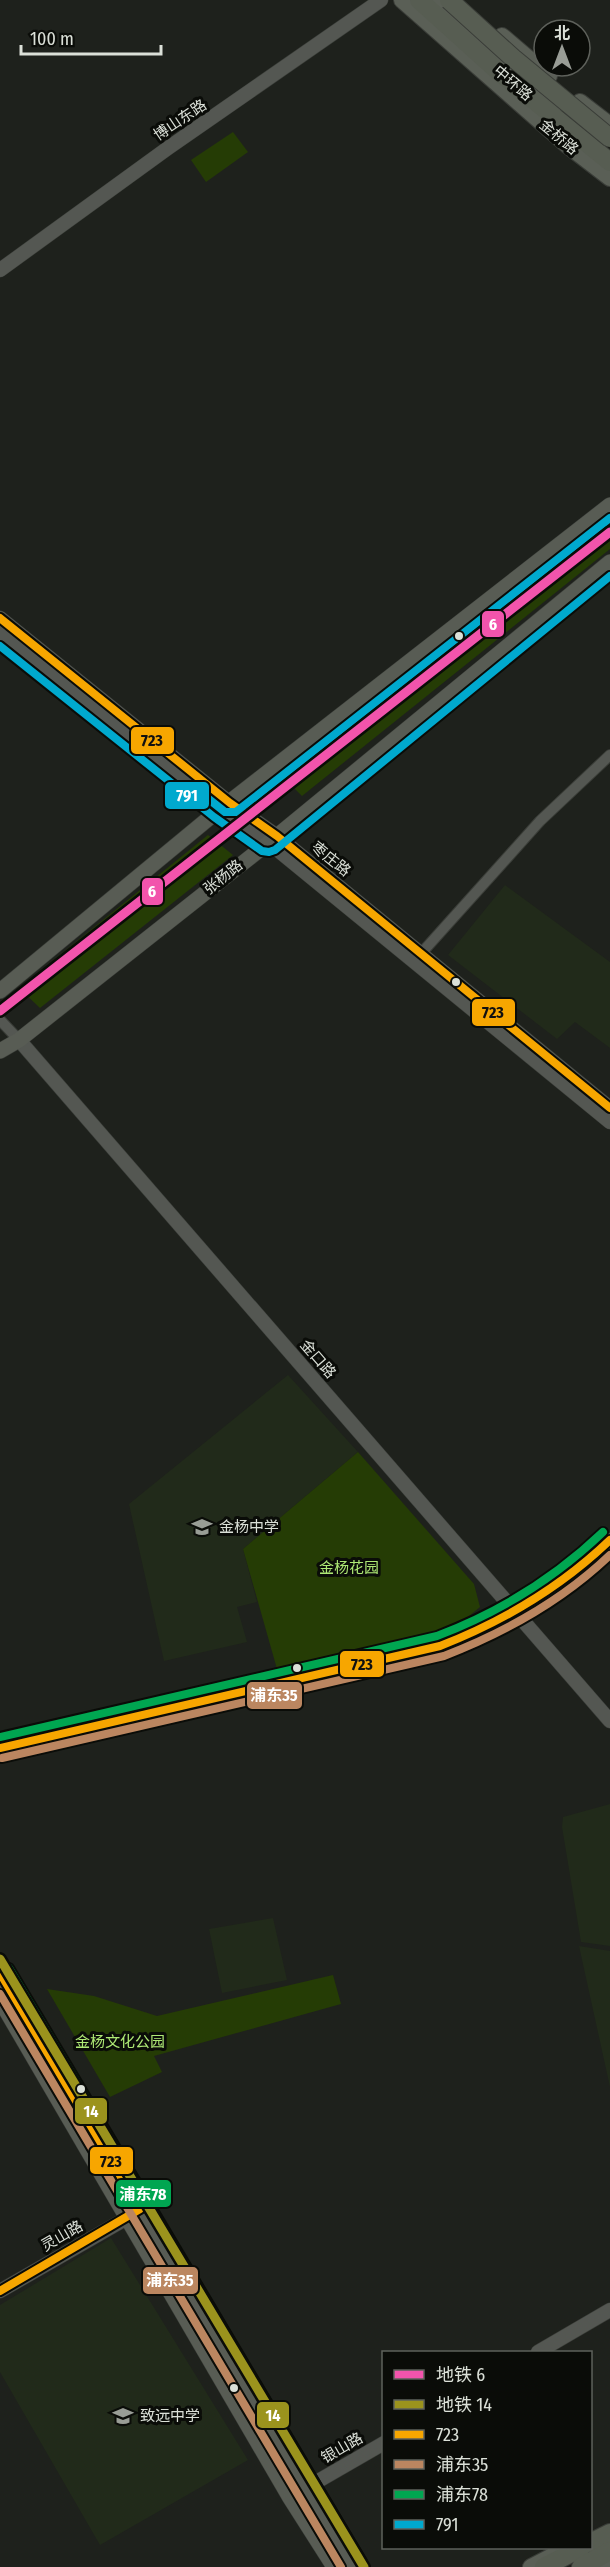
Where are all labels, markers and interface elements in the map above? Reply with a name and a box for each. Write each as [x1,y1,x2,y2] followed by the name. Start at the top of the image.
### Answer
[21,18,160,56] scale bar
[532,18,592,78] north arrow
[554,24,570,43] text: 北
[30,28,74,50] text: 100 m
[490,62,536,104] street label: 中环路
[150,96,210,144] street label: 博山东路
[536,116,582,158] street label: 金桥路
[481,610,505,638] line badge: 6
[489,615,497,634] text: 6
[453,630,465,642] unlabelled marker
[130,726,175,755] line badge: 723
[141,731,163,750] text: 723
[164,781,210,810] line badge: 791
[176,786,198,805] text: 791
[308,838,354,880] street label: 枣庄路
[200,856,246,898] street label: 张杨路
[141,877,164,906] line badge: 6
[148,882,156,901] text: 6
[450,976,462,988] unlabelled marker
[471,998,516,1027] line badge: 723
[482,1003,504,1022] text: 723
[296,1336,340,1382] street label: 金口路
[190,1515,214,1539] school or university icon: 金杨中学
[219,1518,279,1536] place label: 金杨中学
[319,1559,379,1577] park label: 金杨花园
[339,1650,385,1678] line badge: 723
[351,1655,373,1674] text: 723
[291,1662,303,1674] unlabelled marker
[246,1681,303,1710] line badge: 浦东35
[250,1686,298,1705] text: 浦东35
[75,2033,165,2051] park label: 金杨文化公园
[75,2083,87,2095] unlabelled marker
[74,2097,108,2125] line badge: 14
[84,2102,99,2121] text: 14
[89,2146,134,2175] line badge: 723
[100,2152,122,2171] text: 723
[115,2179,172,2208] line badge: 浦东78
[119,2185,167,2204] text: 浦东78
[38,2217,86,2255] street label: 灵山路
[142,2266,199,2295] line badge: 浦东35
[146,2271,194,2290] text: 浦东35
[382,2351,592,2549] legend
[436,2364,485,2386] text: 地铁 6
[228,2382,240,2394] unlabelled marker
[436,2394,492,2416] text: 地铁 14
[256,2401,290,2429] line badge: 14
[111,2404,135,2428] school or university icon: 致远中学
[266,2406,281,2425] text: 14
[140,2407,200,2425] place label: 致远中学
[436,2424,459,2446] text: 723
[318,2429,366,2467] street label: 银山路
[436,2454,488,2476] text: 浦东35
[436,2484,488,2506] text: 浦东78
[436,2514,458,2536] text: 791

